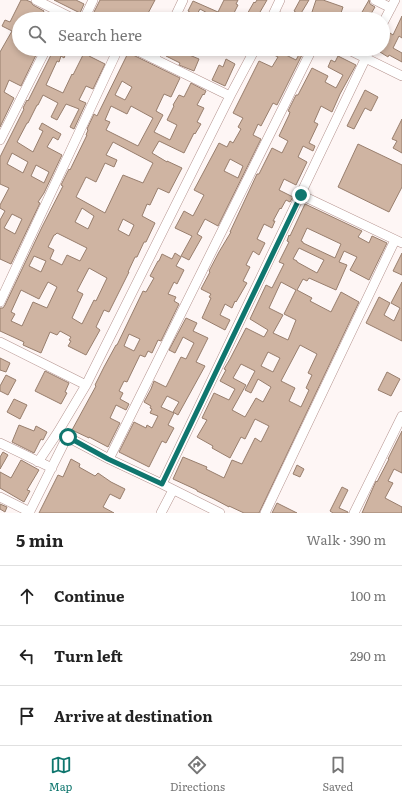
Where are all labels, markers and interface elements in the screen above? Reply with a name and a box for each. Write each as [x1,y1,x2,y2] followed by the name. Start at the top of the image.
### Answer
[12,12,390,56] search box
[26,23,48,45] icon: search
[58,23,142,46] text: Search here
[292,186,310,204] route end
[59,428,77,446] route start
[16,527,64,552] text: 5 min
[307,530,386,549] text: Walk · 390 m
[54,584,124,607] text: Continue
[16,585,38,607] icon: ahead
[350,586,386,605] text: 100 m
[54,644,123,667] text: Turn left
[16,645,38,667] icon: left
[350,646,386,665] text: 290 m
[54,704,213,727] text: Arrive at destination
[16,705,38,727] icon: arrive
[49,754,72,794] tab: Map
[170,754,225,794] tab: Directions
[323,754,353,794] tab: Saved

